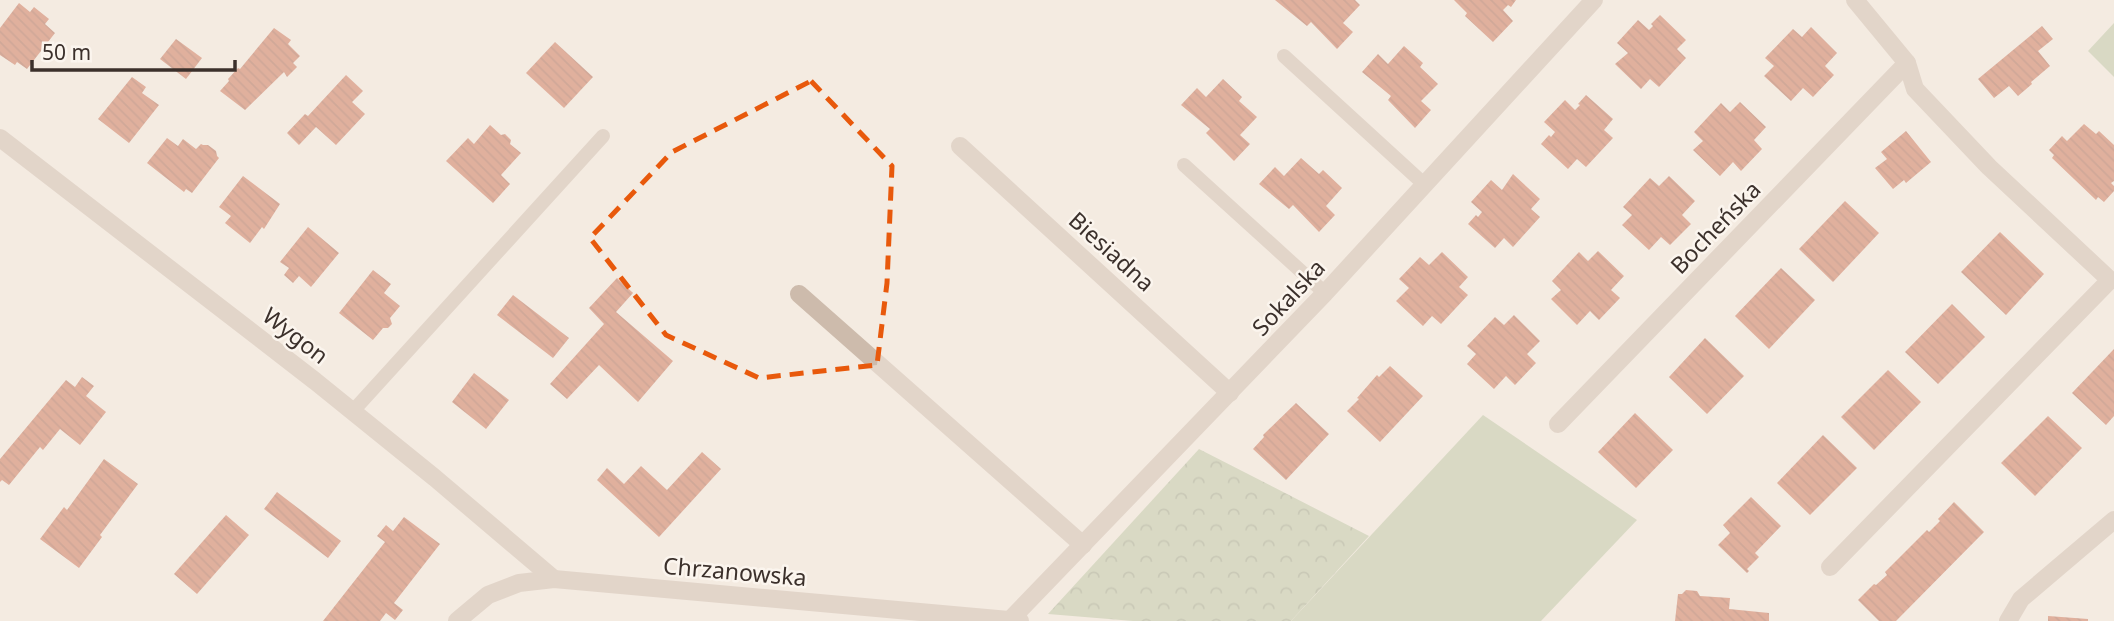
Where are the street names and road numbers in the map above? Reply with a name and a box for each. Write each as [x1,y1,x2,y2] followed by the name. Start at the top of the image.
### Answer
[1663,174,1767,280] street label: Bocheńska
[1062,204,1162,298] street label: Biesiadna
[1244,252,1332,342] street label: Sokalska
[256,299,336,371] street label: Wygon
[662,549,808,593] street label: Chrzanowska

